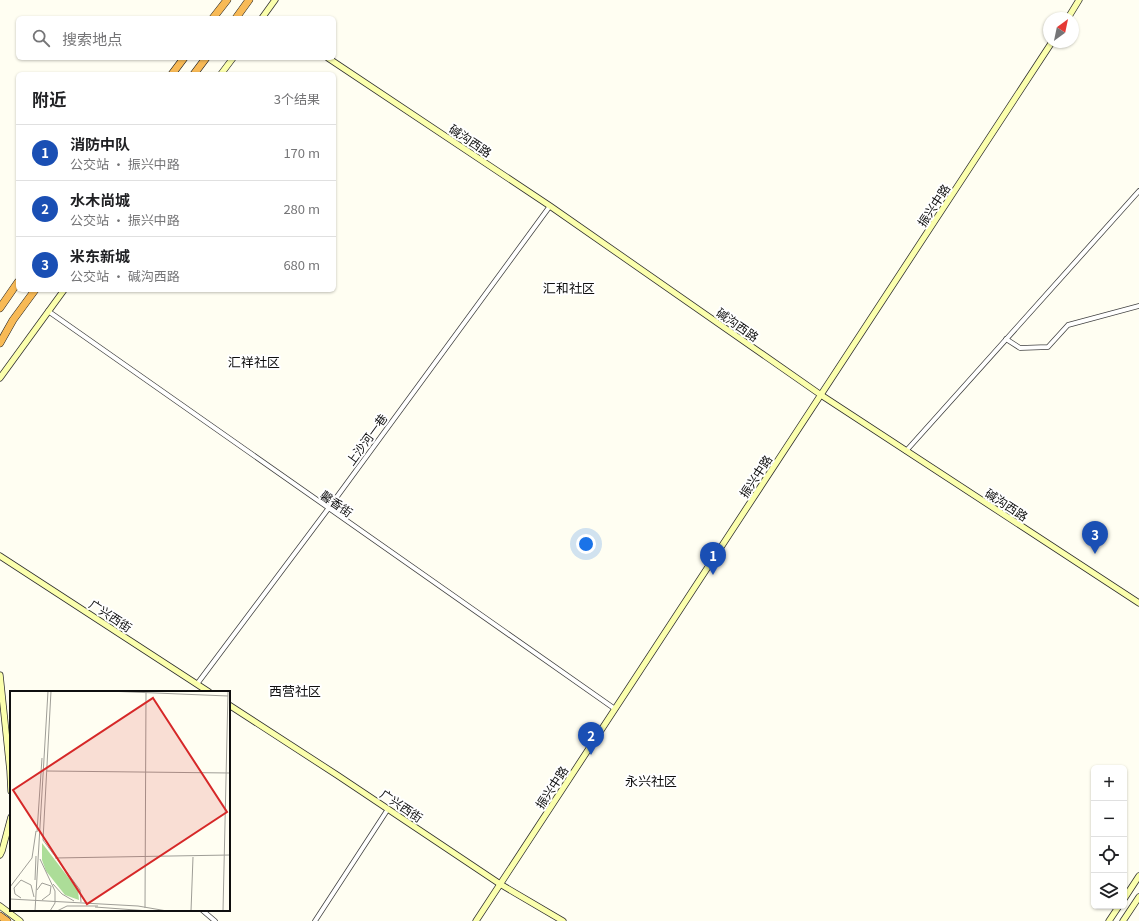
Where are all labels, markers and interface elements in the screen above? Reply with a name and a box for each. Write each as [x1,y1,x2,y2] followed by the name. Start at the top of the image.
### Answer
[1043,12,1079,48] north arrow
[16,16,336,60] search box
[30,27,52,49] icon: search
[62,28,122,49] text: 搜索地点
[32,86,66,111] text: 附近
[274,89,320,108] text: 3个结果
[446,120,496,160] street label: 碱沟西路
[70,133,130,154] text: 消防中队
[41,143,49,162] text: 1
[283,143,320,162] text: 170 m
[70,154,180,173] text: 公交站 · 振兴中路
[913,180,953,230] street label: 振兴中路
[70,189,130,210] text: 水木尚城
[41,199,49,218] text: 2
[283,199,320,218] text: 280 m
[70,210,180,229] text: 公交站 · 振兴中路
[70,245,130,266] text: 米东新城
[41,255,49,274] text: 3
[283,255,320,274] text: 680 m
[70,266,180,285] text: 公交站 · 碱沟西路
[543,278,595,297] district label: 汇和社区
[713,303,763,345] street label: 碱沟西路
[228,352,280,371] district label: 汇祥社区
[341,410,391,468] street label: 上沙河一巷
[735,451,775,501] street label: 振兴中路
[982,484,1032,524] street label: 碱沟西路
[317,486,357,520] street label: 馨香街
[1082,521,1108,554] pin: 3
[576,534,596,554] your location
[700,542,726,575] pin: 1
[86,595,136,635] street label: 广兴西街
[269,681,321,700] district label: 西营社区
[10,691,230,911] inset map
[578,722,604,755] pin: 2
[531,762,571,812] street label: 振兴中路
[1091,765,1127,909] map controls
[1091,765,1127,801] button: +
[625,771,677,790] district label: 永兴社区
[377,785,427,825] street label: 广兴西街
[1091,801,1127,837] button: −
[1091,837,1127,873] button: locate
[1091,873,1127,909] button: layers

